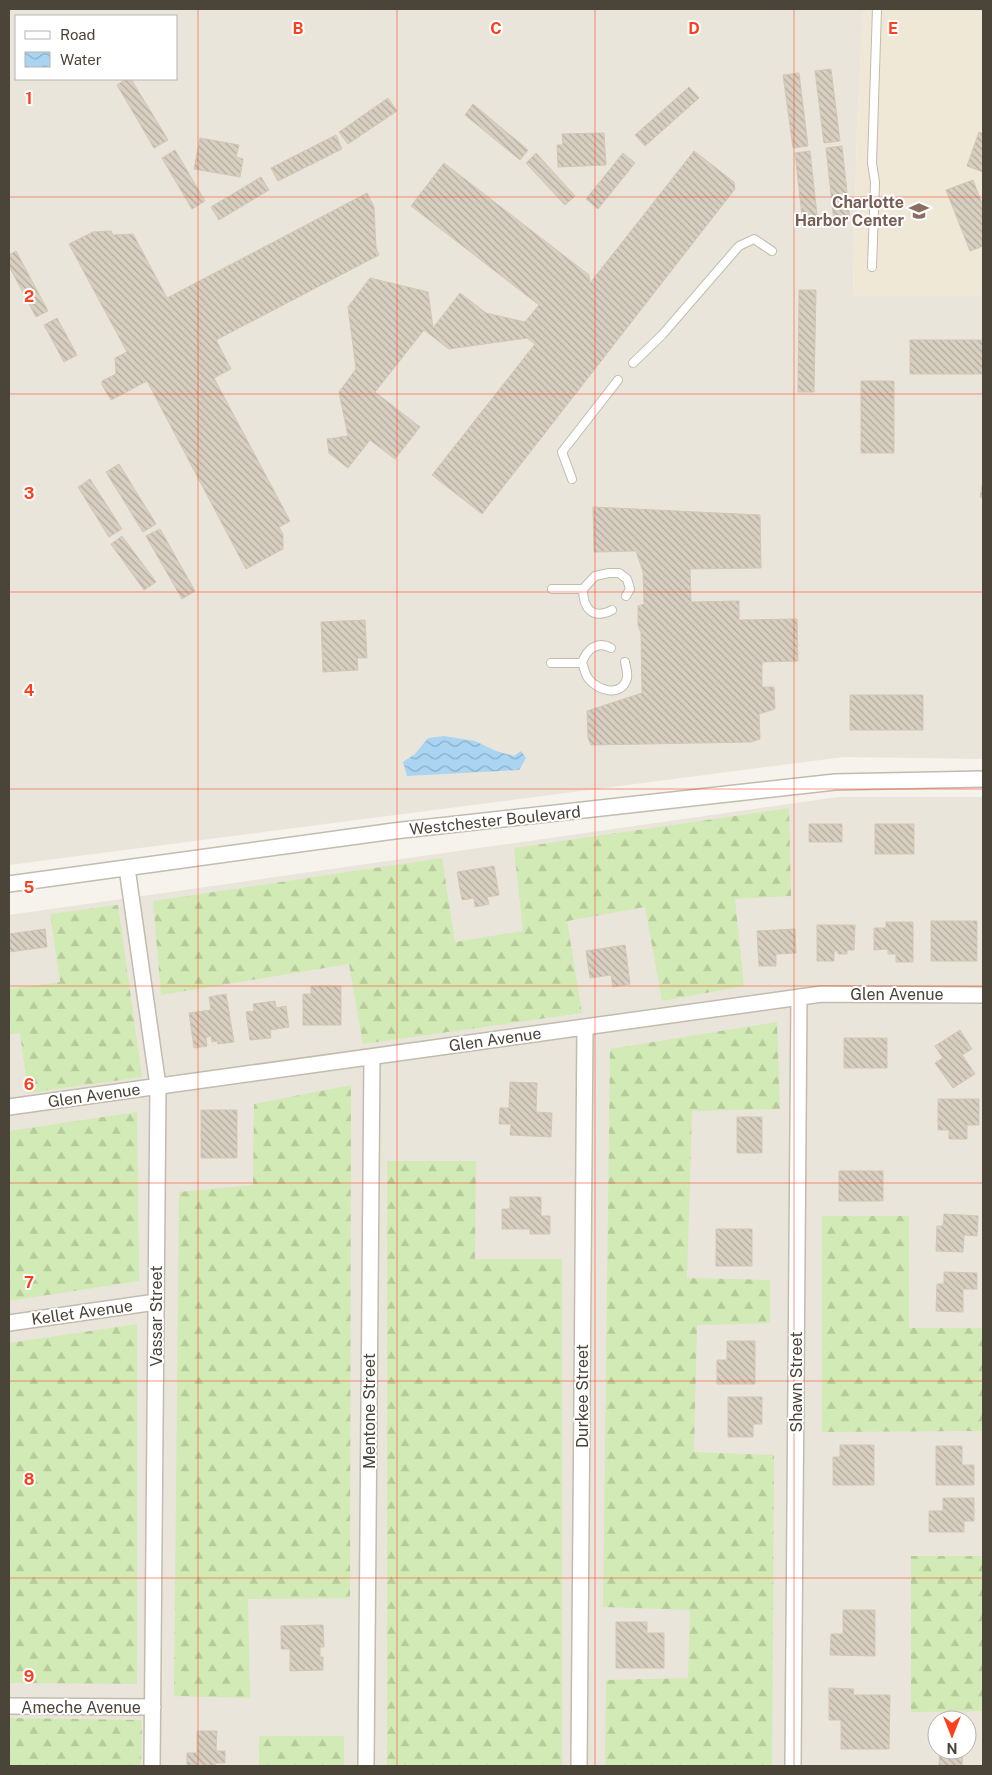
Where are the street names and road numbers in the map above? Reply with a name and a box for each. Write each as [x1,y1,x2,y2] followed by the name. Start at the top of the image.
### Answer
[408,802,582,839] street label: Westchester Boulevard
[850,985,944,1004] street label: Glen Avenue
[448,1024,543,1055] street label: Glen Avenue
[47,1080,142,1111] street label: Glen Avenue
[147,1266,166,1366] street label: Vassar Street
[30,1296,134,1329] street label: Kellet Avenue
[787,1332,806,1432] street label: Shawn Street
[573,1344,592,1448] street label: Durkee Street
[360,1353,379,1469] street label: Mentone Street
[21,1698,141,1717] street label: Ameche Avenue

